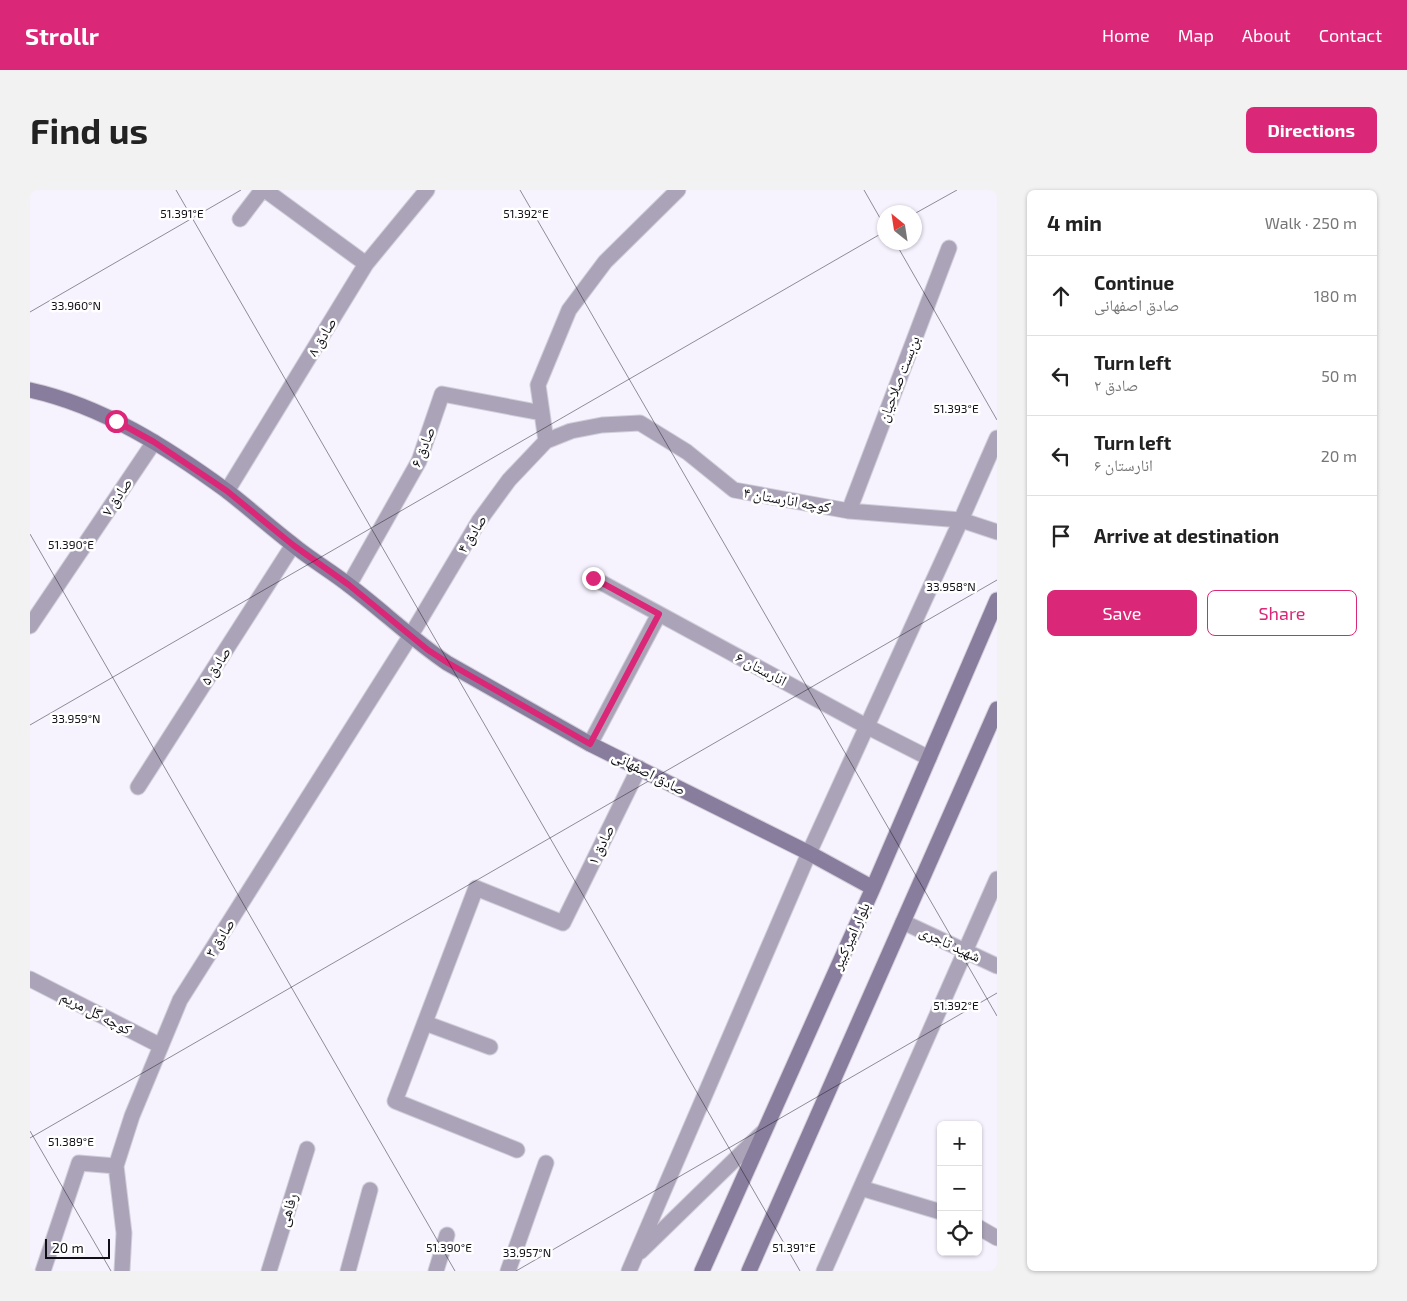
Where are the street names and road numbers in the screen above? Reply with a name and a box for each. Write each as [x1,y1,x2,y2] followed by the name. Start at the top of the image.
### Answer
[303,314,341,360] street label: صادق ۸
[873,333,925,425] street label: بن‌بست صلاحیان
[406,424,440,470] street label: صادق ۶
[97,474,137,520] street label: صادق ۷
[742,482,832,518] street label: کوچه انارستان ۴
[452,511,492,557] street label: صادق ۴
[196,643,236,689] street label: صادق ۵
[732,647,790,691] street label: انارستان ۶
[609,746,689,800] street label: صادق اصفهانی
[583,822,619,868] street label: صادق ۱
[827,899,874,973] street label: بلوار امیرکبیر
[200,915,240,961] street label: صادق ۳
[916,921,984,967] street label: شهید تاجری
[57,987,135,1039] street label: کوچه گل مریم
[273,1191,303,1229] street label: رفاهی

